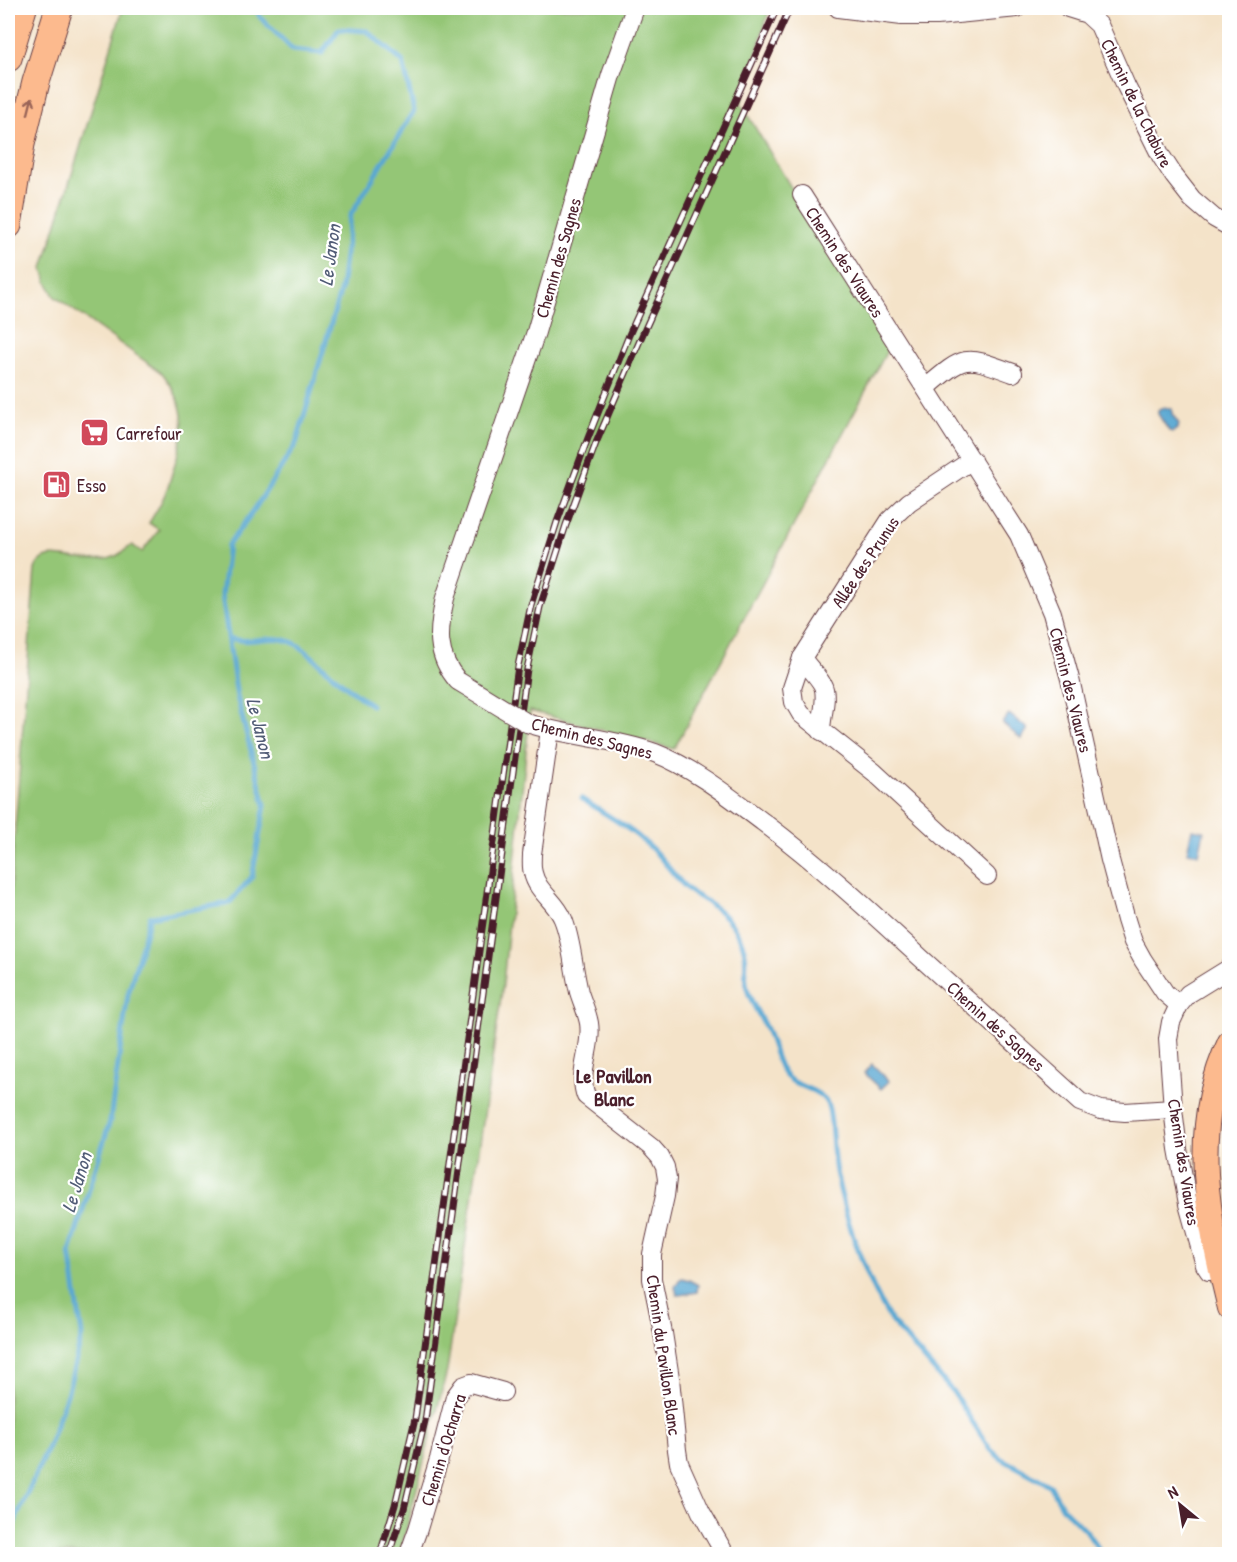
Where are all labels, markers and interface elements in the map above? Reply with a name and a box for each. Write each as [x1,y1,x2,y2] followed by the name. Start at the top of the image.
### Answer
[1095,34,1179,172] street label: Chemin de la Chabure
[25,97,37,116] one-way arrow
[529,195,587,321] street label: Chemin des Sagnes
[800,202,890,322] street label: Chemin des Viaures
[311,221,347,287] water label: Le Janon
[79,417,111,449] supermarket icon: Carrefour
[116,421,182,446] place label: Carrefour
[40,469,72,501] fuel station icon: Esso
[77,473,106,498] place label: Esso
[825,511,905,613] street label: Allée des Prunus
[1043,625,1099,755] street label: Chemin des Viaures
[240,695,282,763] water label: Le Janon
[529,711,655,765] street label: Chemin des Sagnes
[942,975,1050,1077] street label: Chemin des Sagnes
[576,1062,652,1112] district label: Le Pavillon Blanc
[1162,1097,1206,1227] street label: Chemin des Viaures
[54,1147,98,1215] water label: Le Janon
[640,1273,688,1437] street label: Chemin du Pavillon Blanc
[414,1391,472,1509] street label: Chemin d'Ocharra
[1150,1475,1210,1535] north arrow
[1163,1480,1182,1504] text: N

